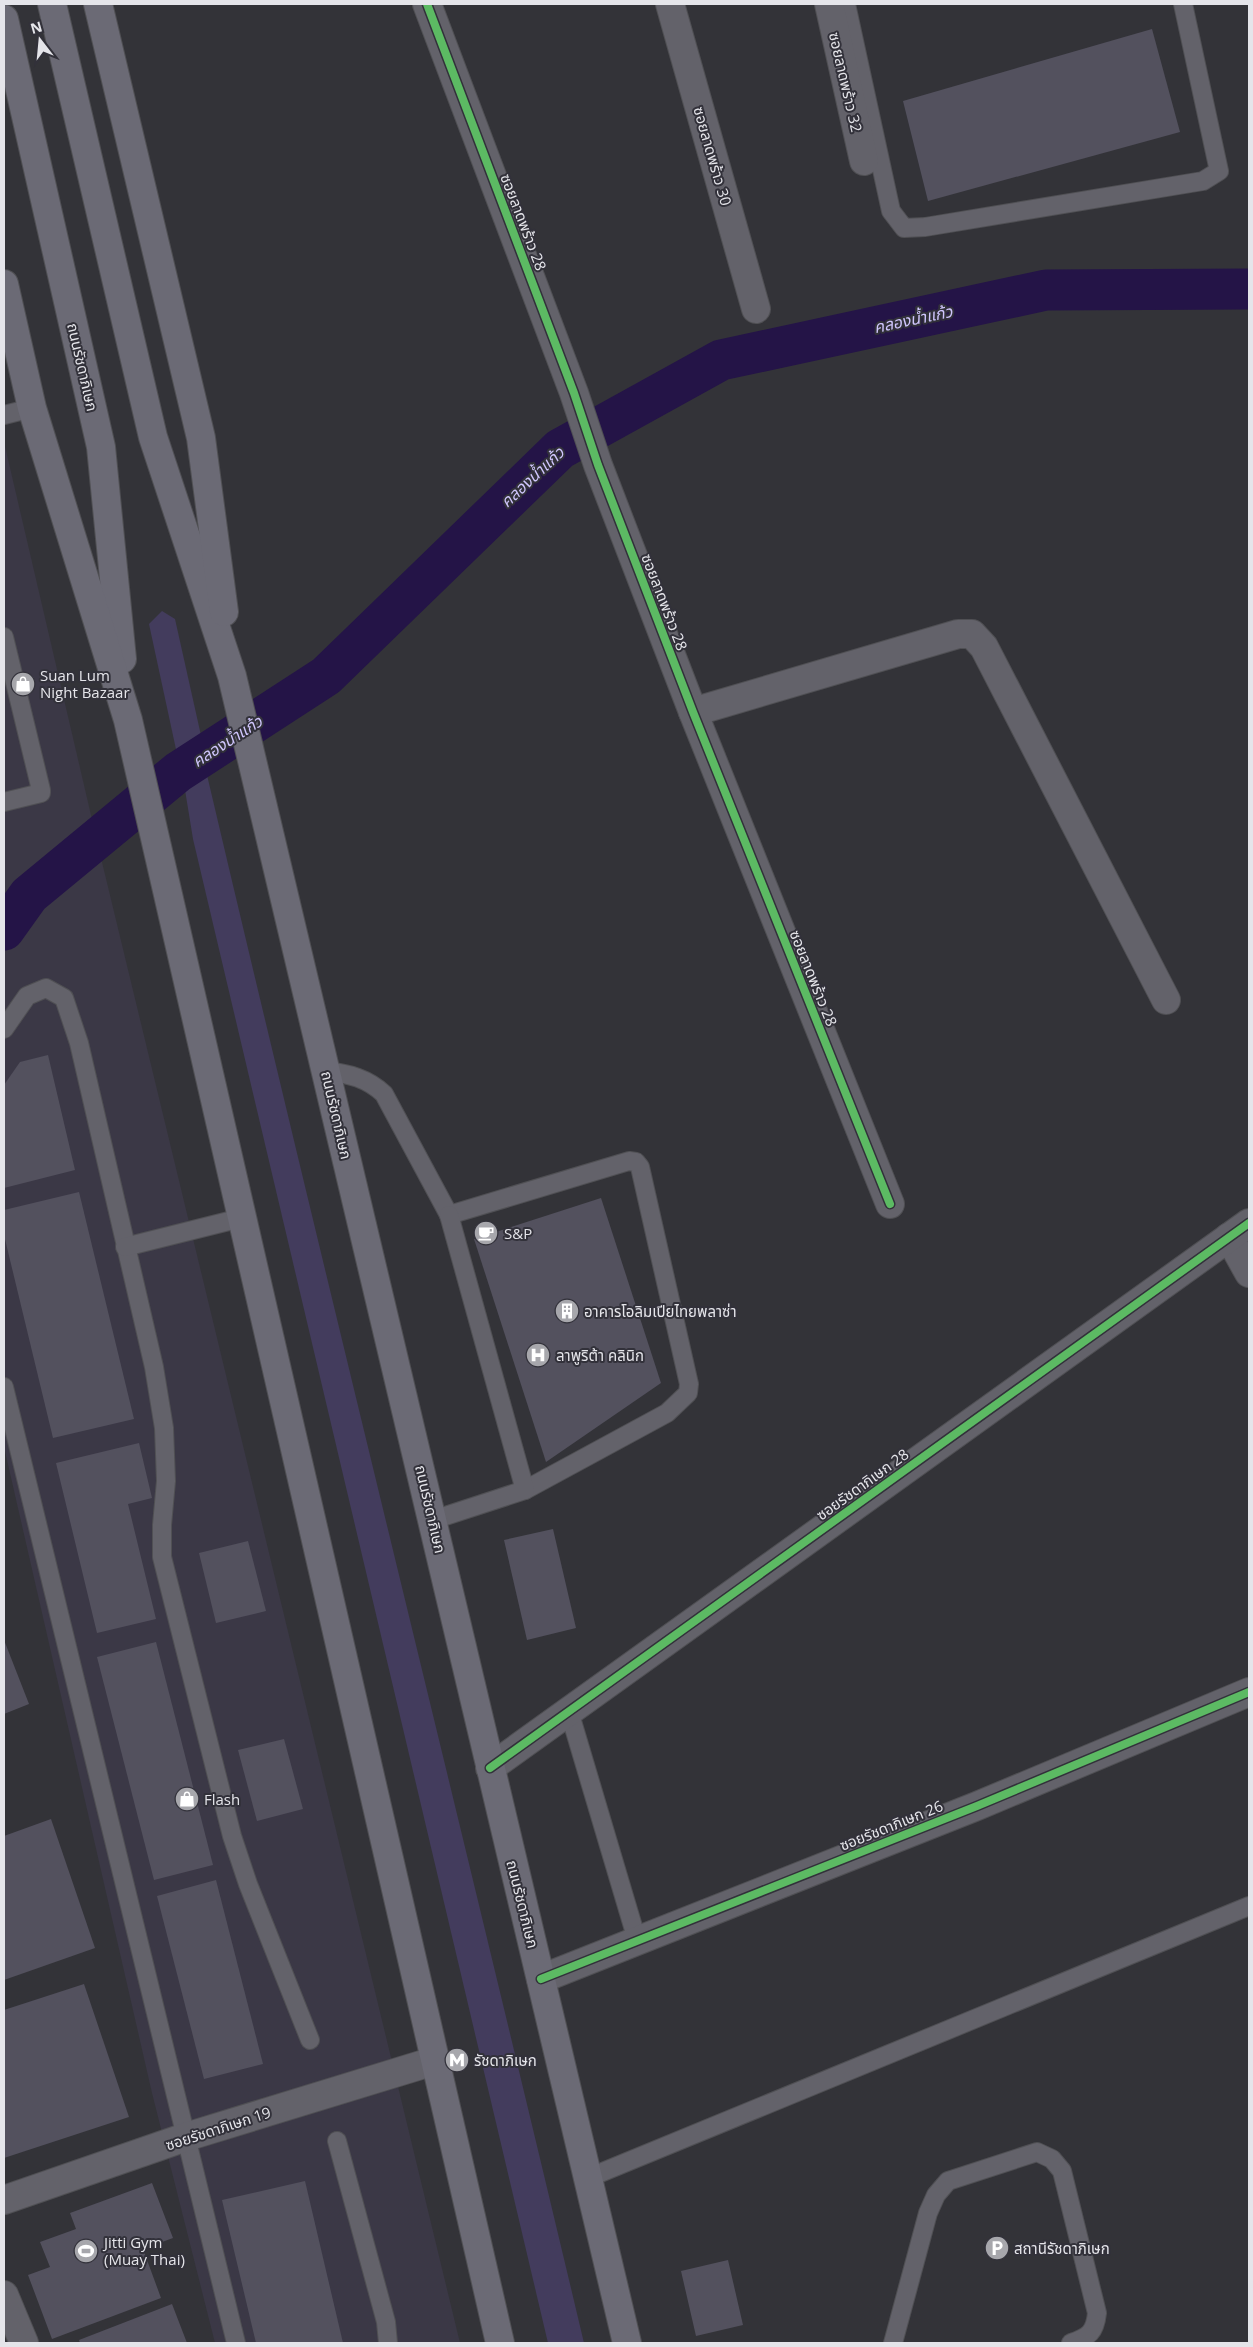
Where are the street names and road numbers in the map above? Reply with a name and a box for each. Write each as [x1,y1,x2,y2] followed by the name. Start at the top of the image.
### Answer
[825,30,867,134] street label: ซอยลาดพร้าว 32
[689,104,737,208] street label: ซอยลาดพร้าว 30
[496,171,552,273] street label: ซอยลาดพร้าว 28
[63,321,103,413] street label: ถนนรัชดาภิเษก
[637,551,693,653] street label: ซอยลาดพร้าว 28
[786,927,842,1029] street label: ซอยลาดพร้าว 28
[317,1069,357,1161] street label: ถนนรัชดาภิเษก
[812,1444,912,1524] street label: ซอยรัชดาภิเษก 28
[411,1463,451,1555] street label: ถนนรัชดาภิเษก
[836,1795,946,1855] street label: ซอยรัชดาภิเษก 26
[502,1858,544,1950] street label: ถนนรัชดาภิเษก
[163,2102,273,2154] street label: ซอยรัชดาภิเษก 19

